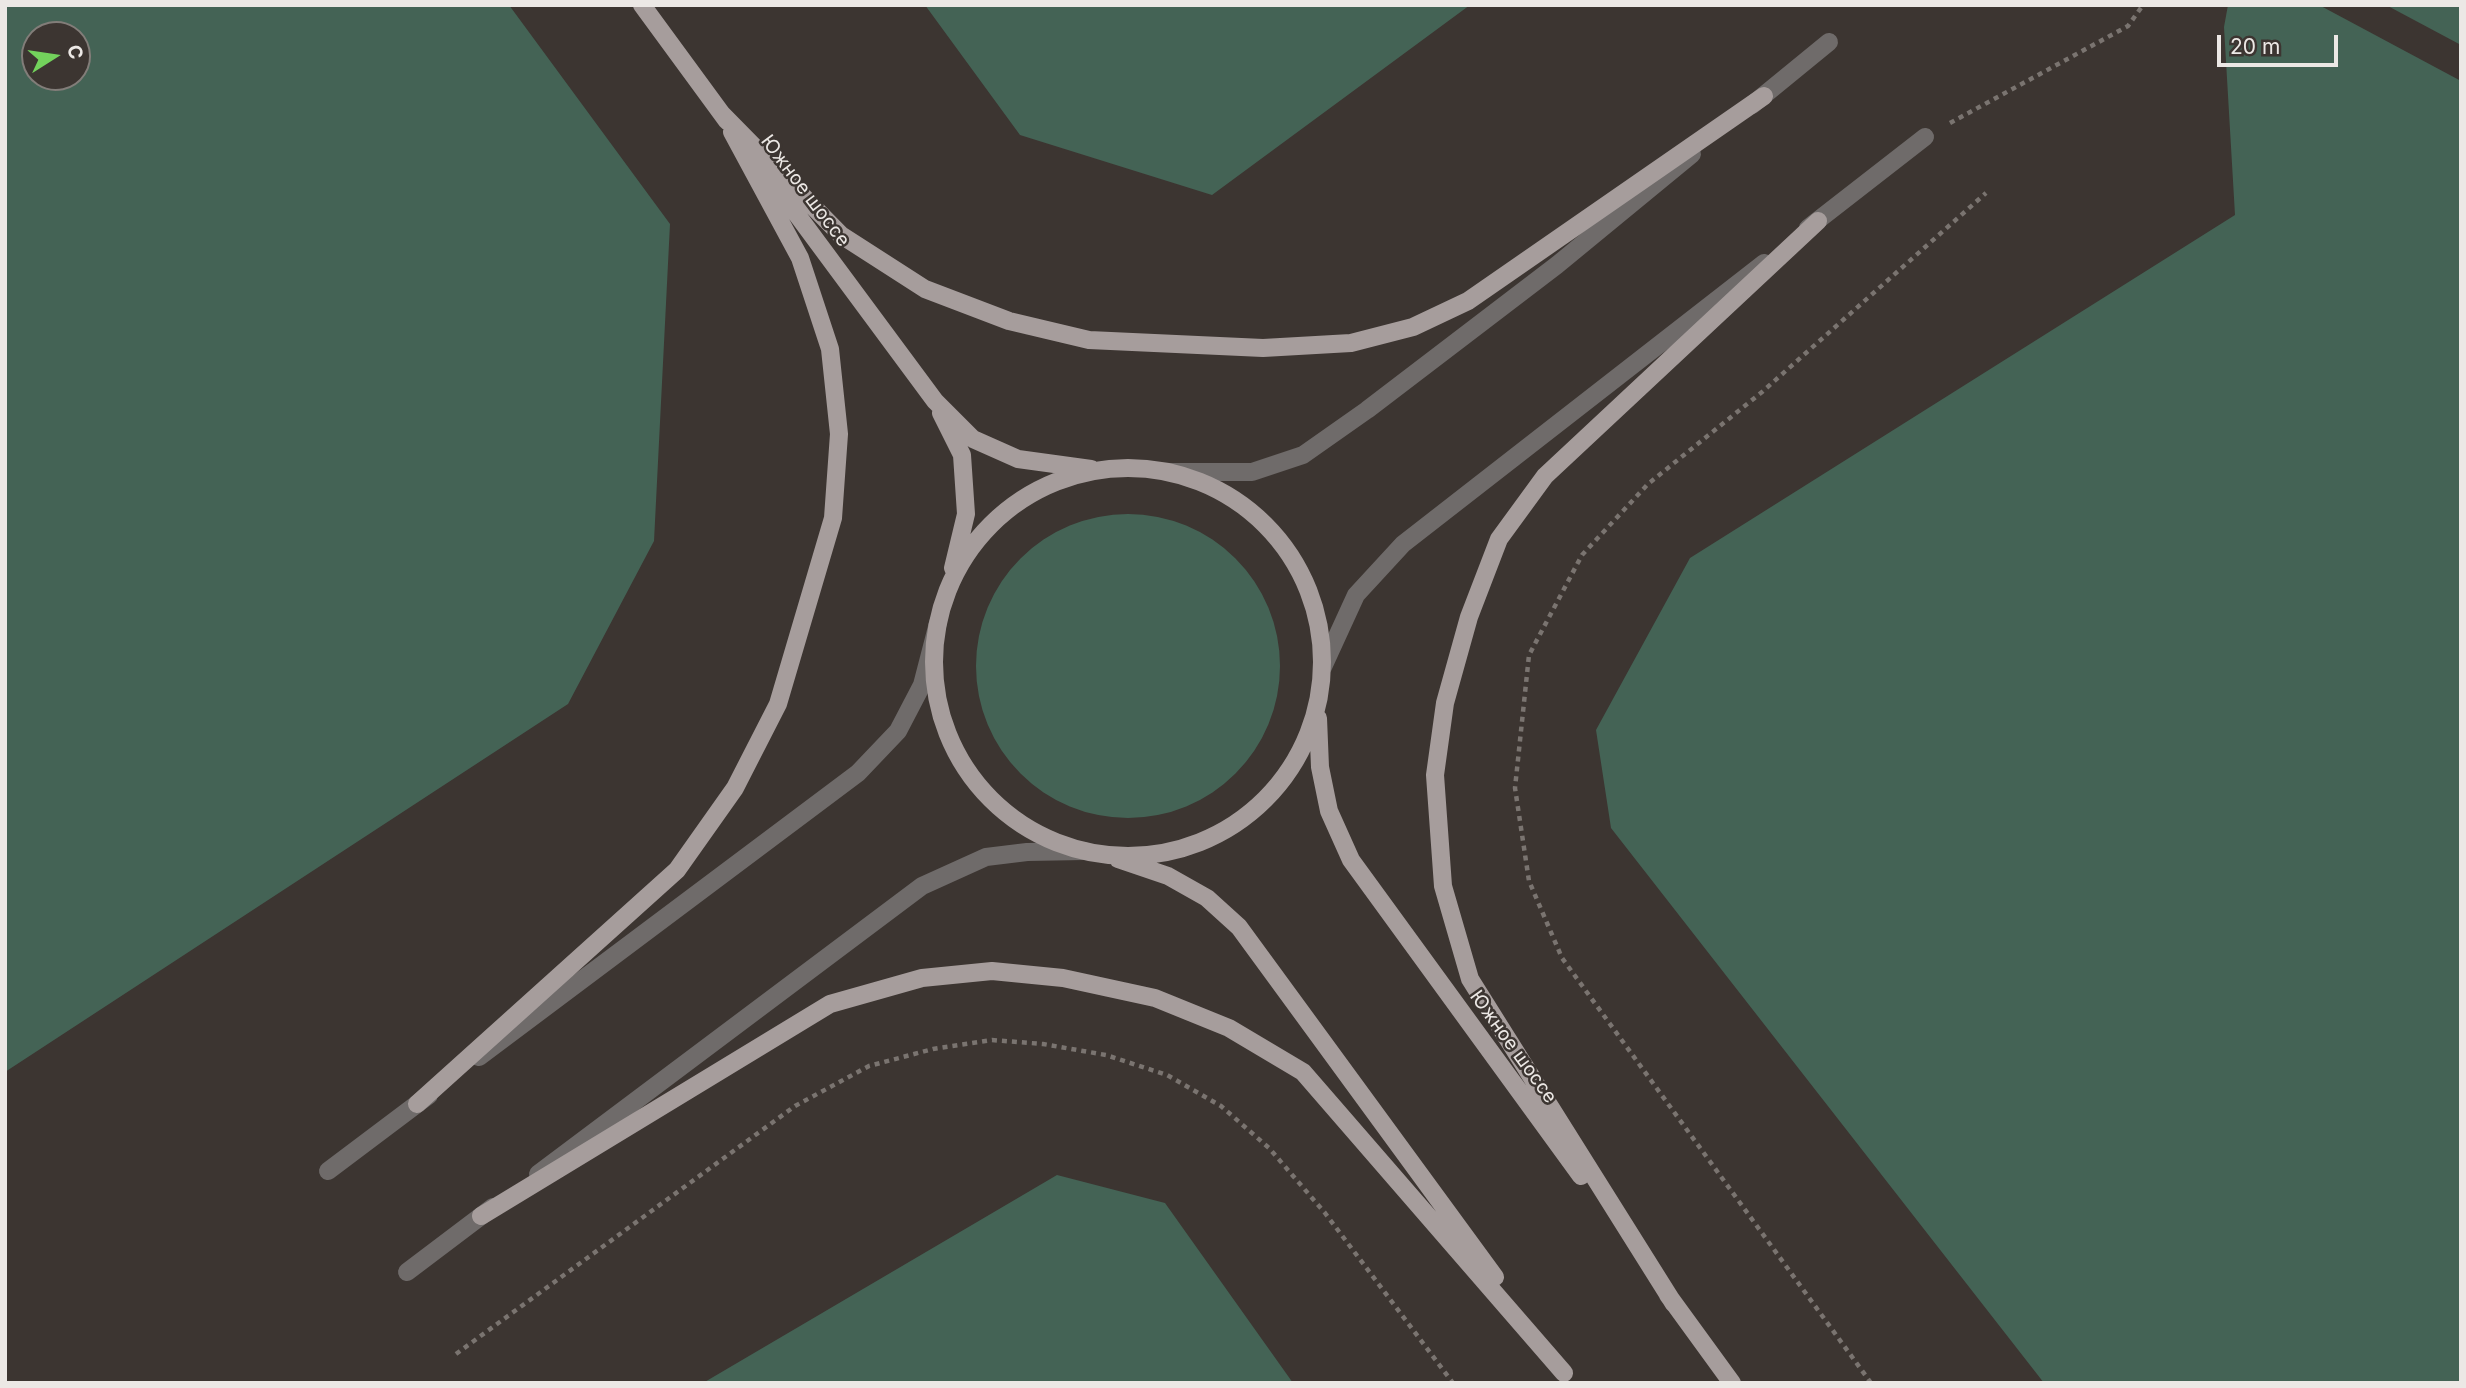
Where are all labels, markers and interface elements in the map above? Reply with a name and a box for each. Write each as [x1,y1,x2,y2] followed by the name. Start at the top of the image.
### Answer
[21,21,91,91] north arrow
[2221,21,2342,65] scale bar
[2230,34,2280,59] text: 20 m
[62,43,88,61] text: С
[756,131,854,251] street label: Южное шоссе
[1465,986,1561,1108] street label: Южное шоссе

